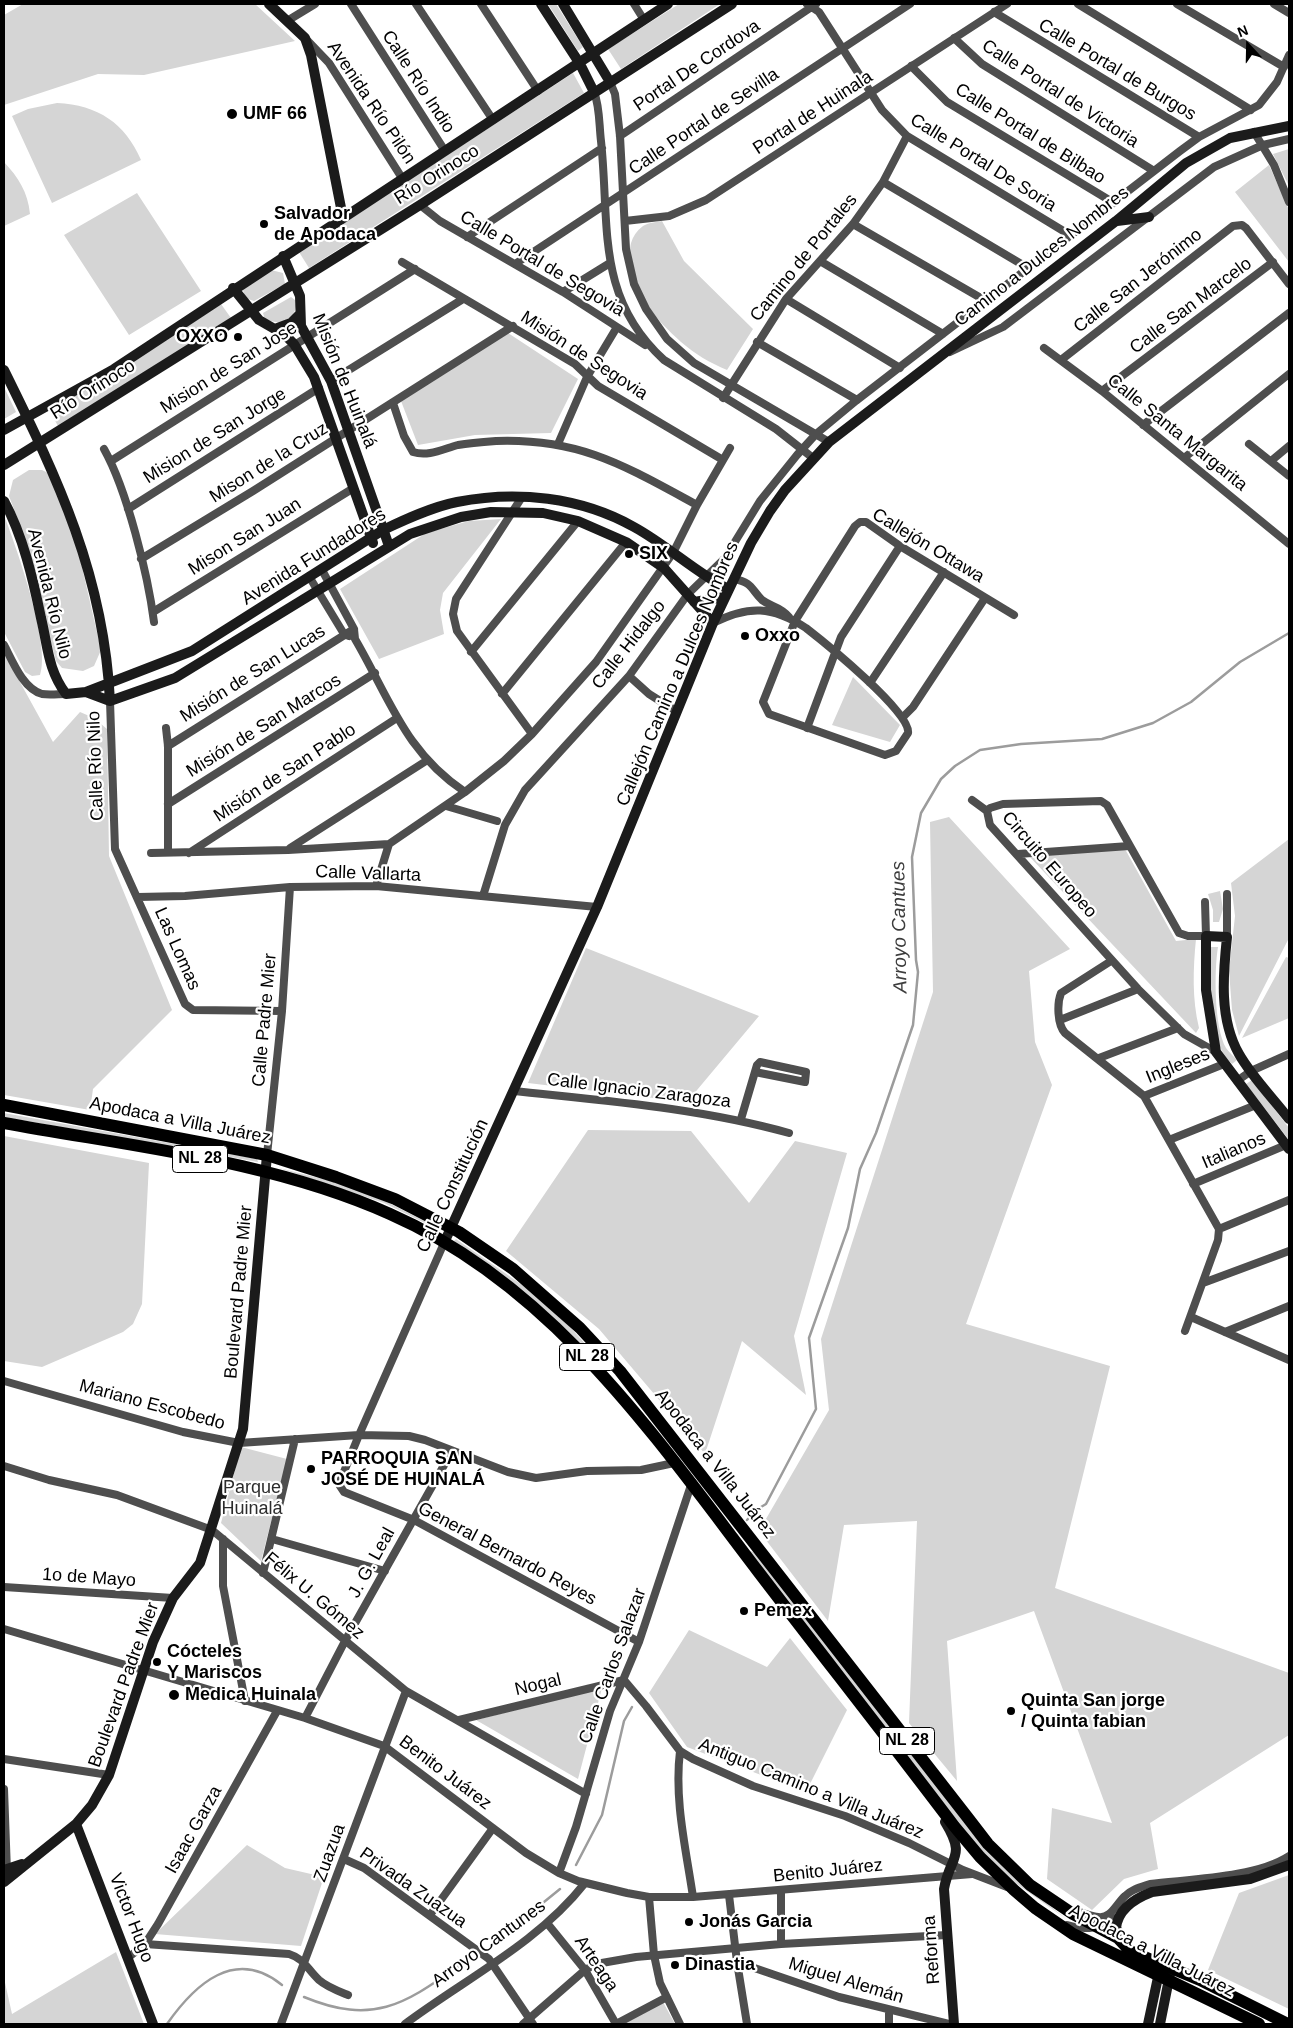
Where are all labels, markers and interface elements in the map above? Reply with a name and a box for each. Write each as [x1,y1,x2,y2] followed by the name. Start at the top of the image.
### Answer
[1034,14,1200,126] street label: Calle Portal de Burgos
[630,16,764,116] street label: Portal De Cordova
[1223,20,1273,70] north arrow
[1235,22,1250,40] text: N
[377,27,459,137] street label: Calle Río Indio
[977,35,1143,153] street label: Calle Portal de Victoria
[322,38,420,168] street label: Avenida Río Pilón
[625,64,783,180] street label: Calle Portal de Sevilla
[749,66,877,160] street label: Portal de Huinala
[951,79,1109,189] street label: Calle Portal de Bilbao
[243,103,307,125] place label: UMF 66
[225,107,239,121] marker: UMF 66
[906,109,1060,217] street label: Calle Portal De Soria
[391,140,483,210] street label: Río Orinoco
[951,182,1133,332] street label: Camino a Dulces Nombres
[746,190,862,326] street label: Camino de Portales
[274,203,376,245] place label: Salvador de Apodaca
[456,206,628,322] street label: Calle Portal de Segovia
[258,218,270,230] marker: Salvador de Apodaca
[1069,224,1207,338] street label: Calle San Jerónimo
[1126,253,1256,359] street label: Calle San Marcelo
[516,307,652,405] street label: Misión de Segovia
[307,311,381,451] street label: Misión de Huinalá
[157,317,301,419] street label: Mision de San Jose
[176,326,228,348] place label: OXXO
[232,331,244,343] marker: OXXO
[47,355,139,425] street label: Río Orinoco
[1103,370,1251,496] street label: Calle Santa Margarita
[140,383,290,489] street label: Mision de San Jorge
[206,418,332,508] street label: Mison de la Cruz
[185,494,305,580] street label: Mison San Juan
[238,504,390,610] street label: Avenida Fundadores
[868,504,988,588] street label: Callejón Ottawa
[22,527,76,661] street label: Avenida Río Nilo
[612,539,744,809] street label: Callejón Camino a Dulces Nombres
[639,543,668,565] place label: SIX
[623,548,635,560] marker: SIX
[588,596,670,694] street label: Calle Hidalgo
[176,621,330,727] street label: Misión de San Lucas
[755,625,800,647] place label: Oxxo
[739,630,751,642] marker: Oxxo
[183,670,345,782] street label: Misión de San Marcos
[83,711,109,821] street label: Calle Río Nilo
[210,719,360,827] street label: Misión de San Pablo
[997,807,1101,923] street label: Circuito Europeo
[315,861,421,887] street label: Calle Vallarta
[887,861,913,993] water label: Arroyo Cantues
[149,904,205,994] street label: Las Lomas
[248,952,282,1088] street label: Calle Padre Mier
[1143,1043,1213,1089] street label: Ingleses
[546,1069,732,1113] street label: Calle Ignacio Zaragoza
[88,1093,272,1149] street label: Apodaca a Villa Juárez
[413,1116,493,1256] street label: Calle Constitución
[1199,1128,1269,1174] street label: Italianos
[172,1146,228,1172] road number: NL 28
[221,1204,257,1380] street label: Boulevard Padre Mier
[560,1344,614,1370] road number: NL 28
[77,1375,227,1435] street label: Mariano Escobedo
[650,1385,780,1543] street label: Apodaca a Villa Juárez
[321,1448,485,1490] place label: PARROQUIA SAN JOSÉ DE HUINALÁ
[305,1463,317,1475] marker: PARROQUIA SAN JOSÉ DE HUINALÁ
[221,1477,283,1520] park label: Parque Huinalá
[414,1498,600,1610] street label: General Bernardo Reyes
[344,1524,400,1602] street label: J. G. Leal
[260,1548,368,1644] street label: Félix U. Gómez
[41,1564,137,1592] street label: 1o de Mayo
[575,1585,651,1747] street label: Calle Carlos Salazar
[84,1600,164,1770] street label: Boulevard Padre Mier
[754,1600,812,1622] place label: Pemex
[738,1605,750,1617] marker: Pemex
[167,1641,262,1684] place label: Cócteles Y Mariscos
[151,1656,163,1668] marker: Cócteles Y Mariscos
[513,1669,563,1701] street label: Nogal
[185,1684,316,1706] place label: Medica Huinala
[167,1688,181,1702] marker: Medica Huinala
[1021,1690,1165,1732] place label: Quinta San jorge / Quinta fabian
[1005,1705,1017,1717] marker: Quinta San jorge / Quinta fabian
[880,1728,934,1754] road number: NL 28
[395,1731,495,1815] street label: Benito Juárez
[695,1734,927,1844] street label: Antiguo Camino a Villa Juárez
[161,1782,227,1878] street label: Isaac Garza
[310,1821,350,1885] street label: Zuazua
[355,1843,471,1933] street label: Privada Zuazua
[772,1855,884,1887] street label: Benito Juárez
[104,1870,158,1966] street label: Victor Hugo
[428,1896,550,1992] street label: Arroyo Cantunes
[1065,1900,1239,2002] street label: Apodaca a Villa Juárez
[699,1911,812,1933] place label: Jonás Garcia
[919,1915,945,1985] street label: Reforma
[683,1916,695,1928] marker: Jonás Garcia
[569,1932,623,1996] street label: Arteaga
[786,1953,906,2009] street label: Miguel Alemán
[685,1954,755,1976] place label: Dinastia
[669,1959,681,1971] marker: Dinastia

